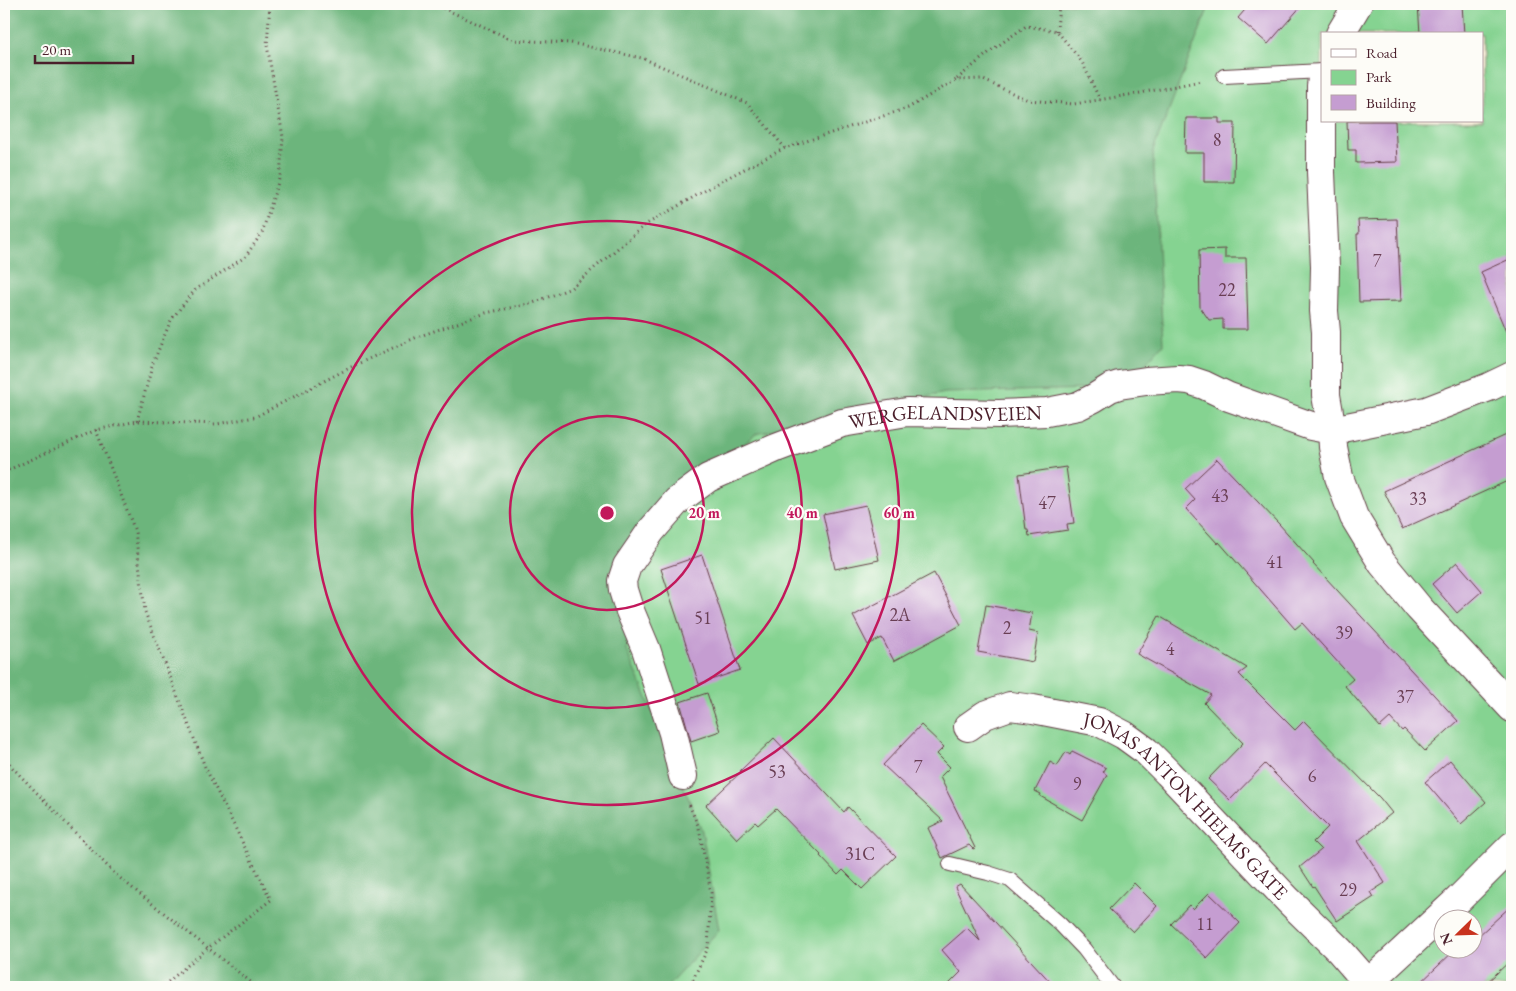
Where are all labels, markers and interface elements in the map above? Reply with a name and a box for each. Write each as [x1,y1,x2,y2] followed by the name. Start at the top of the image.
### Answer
[35,32,132,64] scale bar
[1321,32,1484,122] legend
[42,40,71,59] text: 20 m
[1366,43,1398,62] text: Road
[1366,67,1393,86] text: Park
[1366,93,1416,112] text: Building
[1213,128,1221,151] house number: 8
[1373,249,1382,272] house number: 7
[1218,278,1236,301] house number: 22
[846,399,1043,435] street label: WERGELANDSVEIEN
[1211,484,1229,507] house number: 43
[1409,487,1427,510] house number: 33
[1038,491,1056,514] house number: 47
[688,503,720,522] text: 20 m
[786,503,818,522] text: 40 m
[883,503,915,522] text: 60 m
[598,504,616,522] centre of rings
[1266,550,1284,573] house number: 41
[889,603,911,626] house number: 2A
[694,606,712,629] house number: 51
[1003,616,1012,639] house number: 2
[1335,621,1353,644] house number: 39
[1166,637,1175,660] house number: 4
[1396,685,1414,708] house number: 37
[1079,706,1294,905] street label: JONAS ANTON HIELMS GATE
[914,755,923,778] house number: 7
[768,760,786,783] house number: 53
[1308,764,1317,787] house number: 6
[1073,772,1082,795] house number: 9
[845,842,875,865] house number: 31C
[1339,878,1357,901] house number: 29
[1434,908,1484,958] north arrow
[1196,912,1214,935] house number: 11
[1435,930,1457,948] text: N

